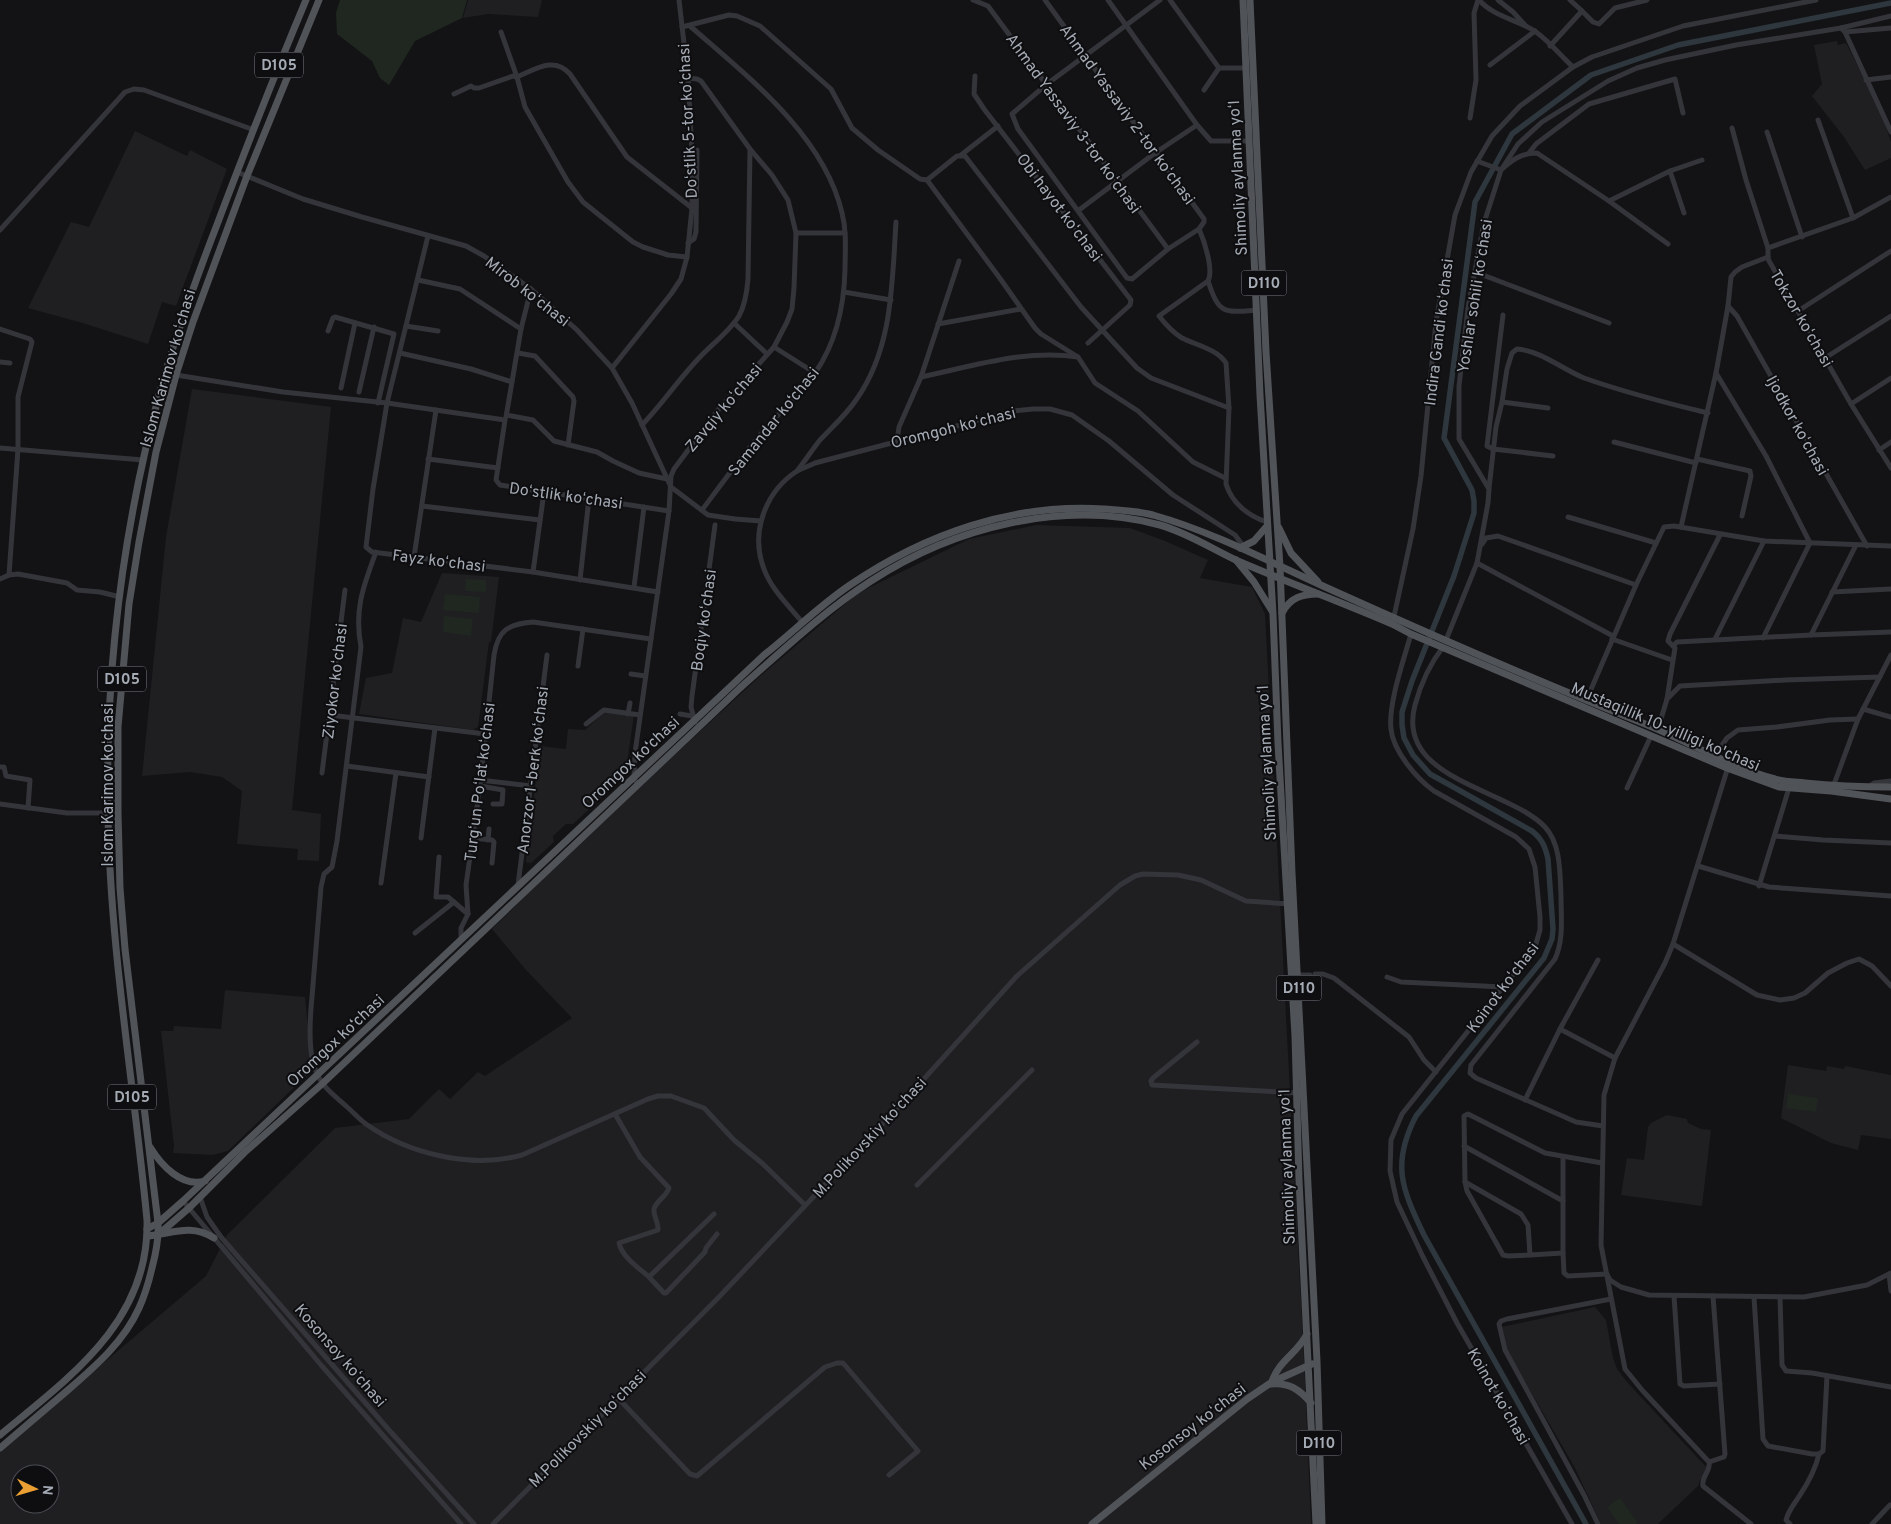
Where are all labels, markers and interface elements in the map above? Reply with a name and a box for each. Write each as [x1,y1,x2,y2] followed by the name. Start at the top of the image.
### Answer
[1054,21,1199,209] street label: Ahmad Yassaviy 2-tor koʻchasi
[1000,30,1144,218] street label: Ahmad Yassaviy 3-tor koʻchasi
[675,43,703,199] street label: Doʻstlik 5-tor koʻchasi
[255,52,303,78] road number: D105
[1225,100,1253,256] street label: Shimoliy aylanma yoʻl
[1011,150,1106,266] street label: Obi hayot koʻchasi
[1454,218,1498,375] street label: Yoshlar sohili koʻchasi
[480,253,573,332] street label: Mirob koʻchasi
[1421,257,1459,407] street label: Indira Gandi koʻchasi
[1764,267,1836,371] street label: Tokzor koʻchasi
[1242,270,1286,296] road number: D110
[137,287,201,450] street label: Islom Karimov koʻchasi
[682,360,767,457] street label: Zavqiy koʻchasi
[725,364,825,481] street label: Samandar ko‘chasi
[1761,372,1832,479] street label: Ijodkor koʻchasi
[889,404,1018,454] street label: Oromgoh koʻchasi
[508,479,624,515] street label: Doʻstlik koʻchasi
[391,546,487,578] street label: Fayz koʻchasi
[688,568,722,673] street label: Boqiy koʻchasi
[319,622,353,740] street label: Ziyokor koʻchasi
[98,666,146,692] road number: D105
[1568,679,1763,777] street label: Mustaqillik 10-yilligi ko'chasi
[514,685,554,855] street label: Anorzor 1-berk koʻchasi
[1254,685,1282,841] street label: Shimoliy aylanma yoʻl
[461,701,501,863] street label: Turgʻun Poʻlat koʻchasi
[99,703,119,867] street label: Islom Karimov koʻchasi
[578,713,684,814] street label: Oromgox ko‘chasi
[1463,939,1544,1038] street label: Koinot koʻchasi
[1276,976,1322,1000] road number: D110
[283,991,389,1092] street label: Oromgox ko‘chasi
[809,1074,932,1203] street label: M.Polikovskiy koʻchasi
[108,1084,156,1110] road number: D105
[1275,1089,1301,1245] street label: Shimoliy aylanma yoʻl
[289,1301,390,1412] street label: Kosonsoy koʻchasi
[1461,1345,1533,1449] street label: Koinot koʻchasi
[525,1366,651,1492] street label: M.Polikovskiy koʻchasi
[1136,1380,1251,1476] street label: Kosonsoy koʻchasi
[1296,1430,1342,1456] road number: D110
[10,1464,60,1514] north arrow
[38,1484,55,1496] text: N

